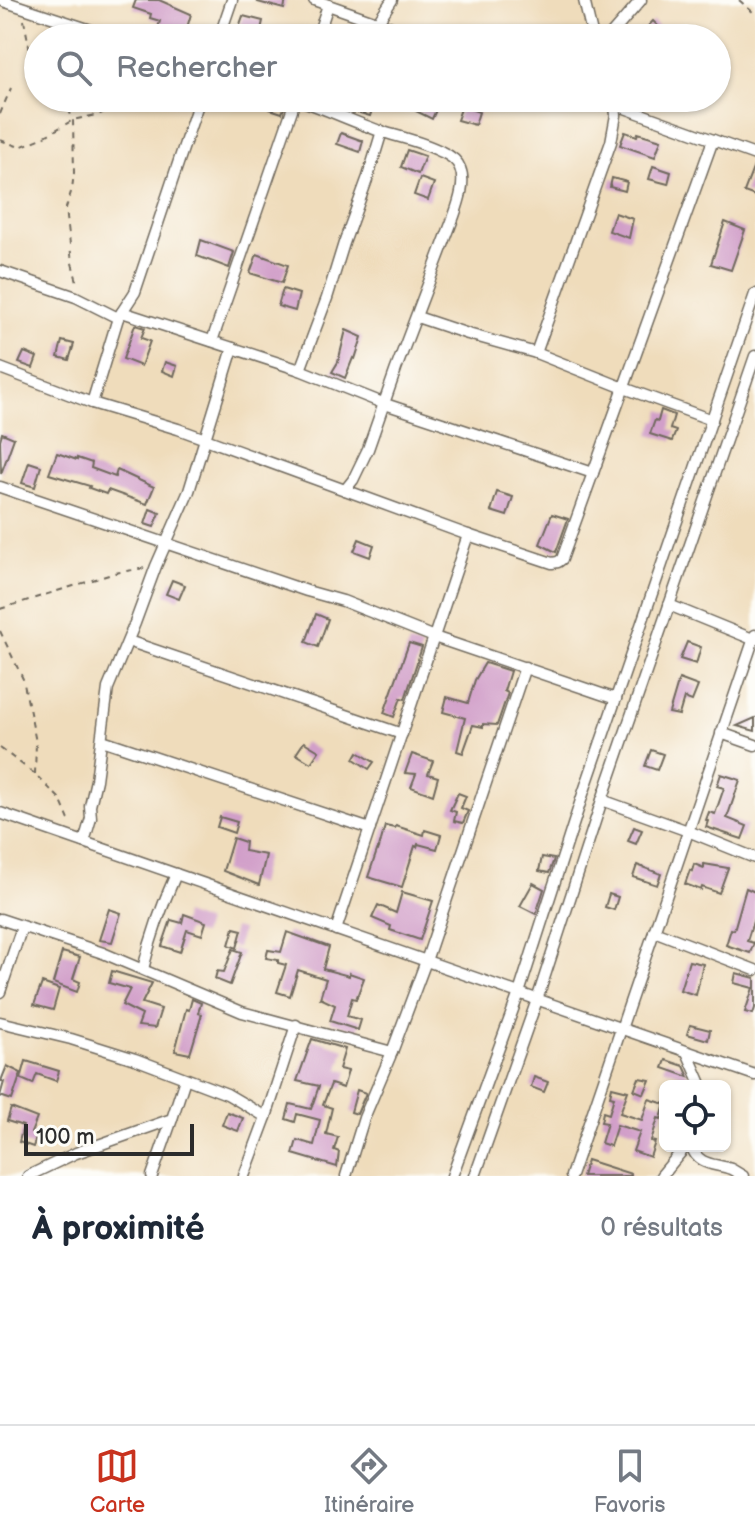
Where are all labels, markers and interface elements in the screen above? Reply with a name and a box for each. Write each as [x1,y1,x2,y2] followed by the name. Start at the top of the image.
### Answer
[24,24,731,112] search box
[52,46,96,90] icon: search
[116,50,277,86] text: Rechercher
[659,1080,731,1152] map controls
[659,1080,731,1152] button: locate
[24,1120,194,1156] scale bar
[36,1124,95,1151] text: 100 m
[32,1208,205,1249] text: À proximité
[601,1213,723,1244] text: 0 résultats
[90,1444,145,1519] tab: Carte
[324,1444,414,1519] tab: Itinéraire
[594,1444,665,1519] tab: Favoris

